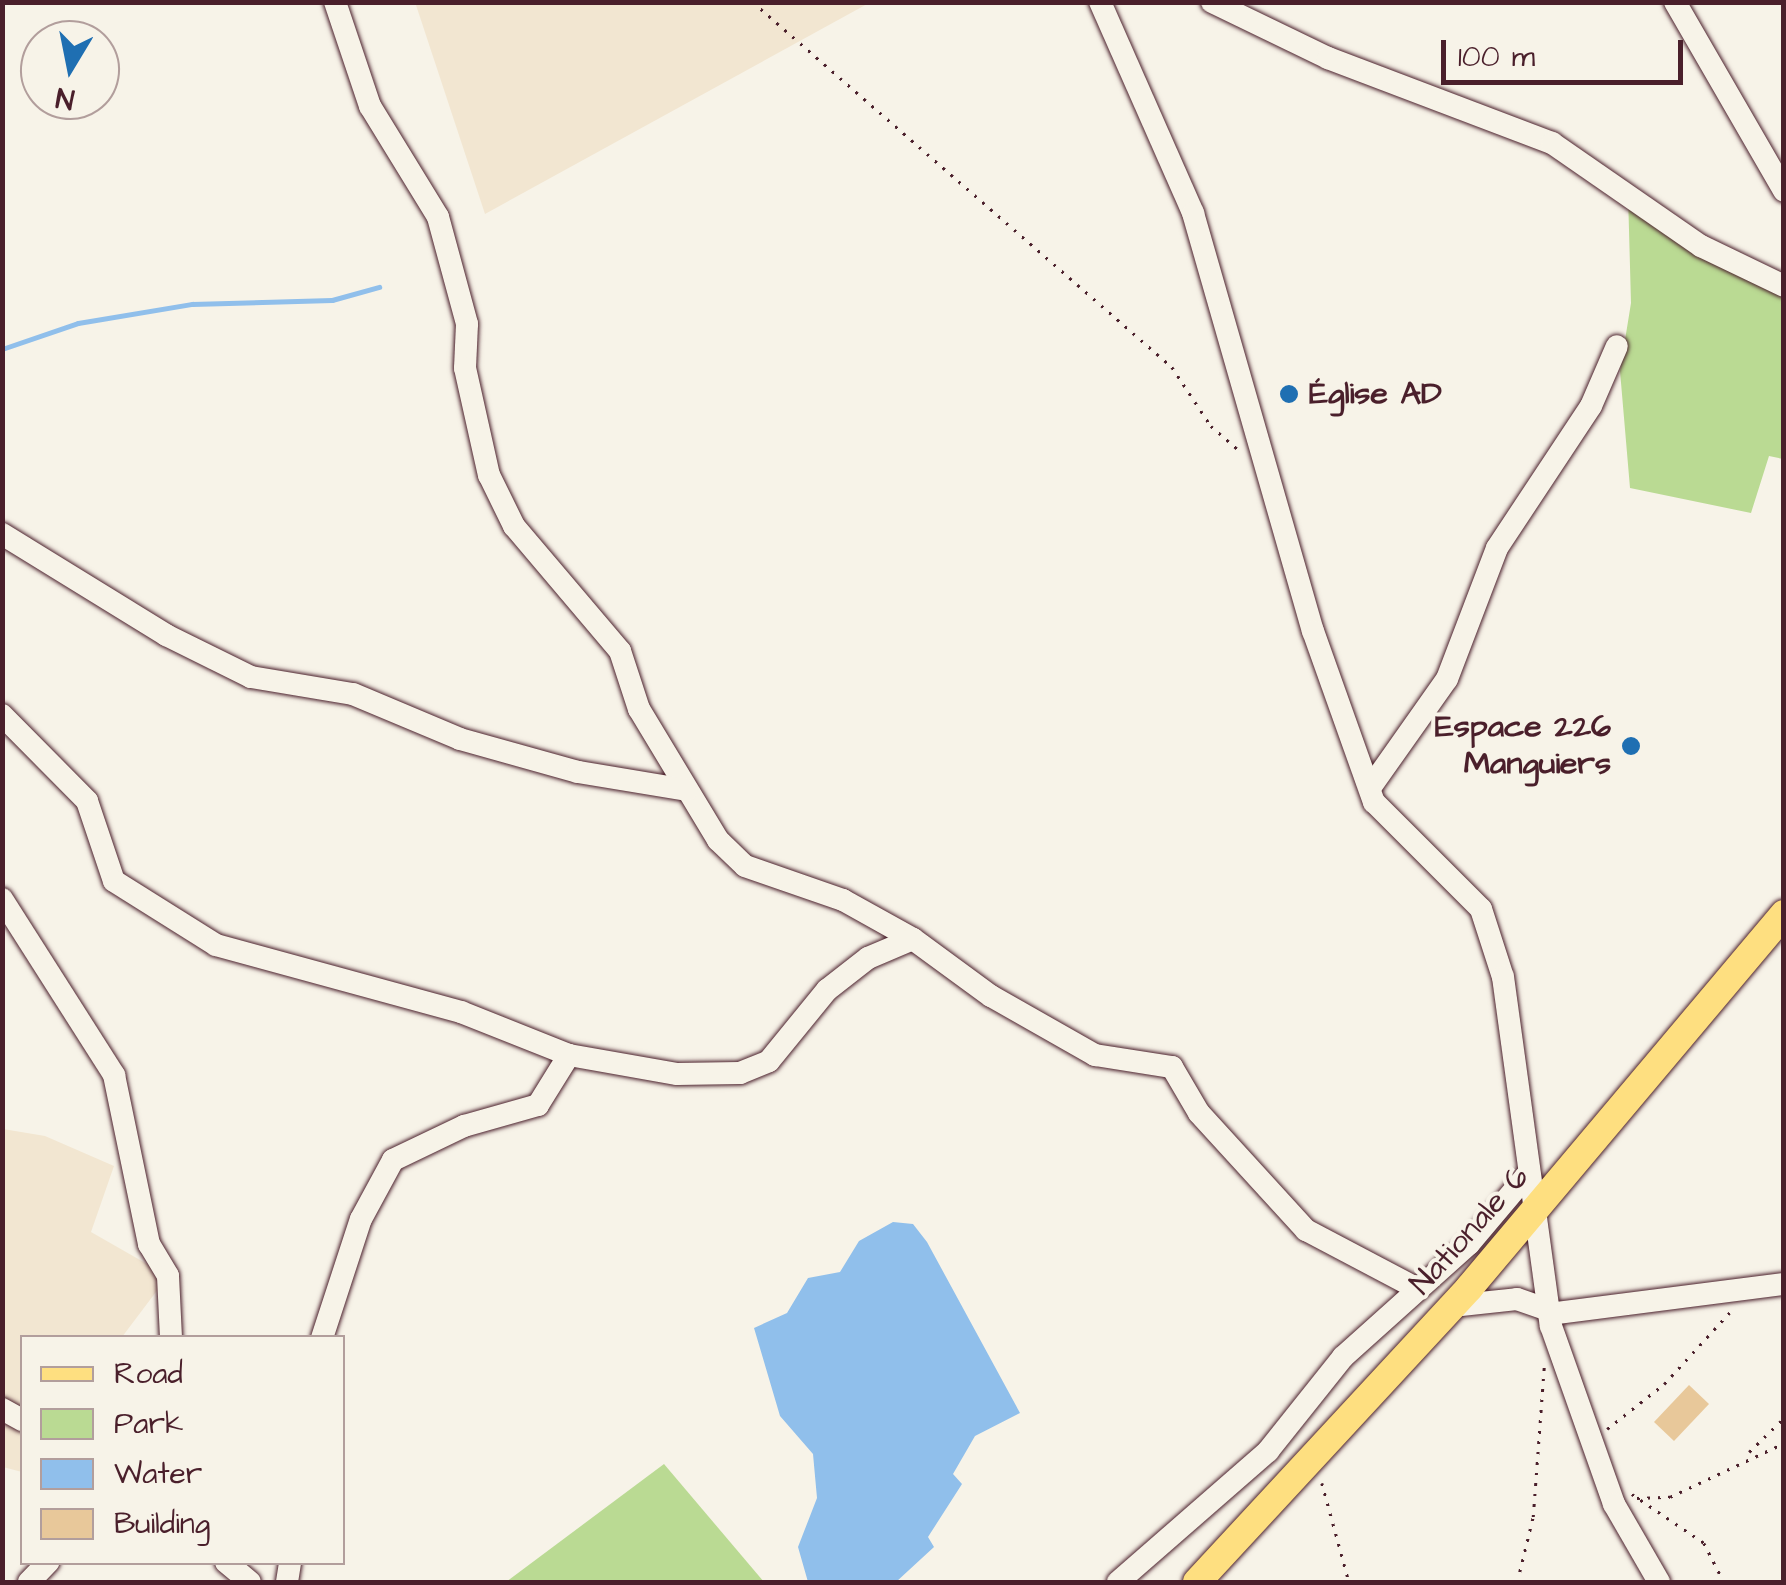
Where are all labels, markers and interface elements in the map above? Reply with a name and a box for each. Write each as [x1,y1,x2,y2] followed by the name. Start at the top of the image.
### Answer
[20,20,120,120] north arrow
[1446,20,1688,82] scale bar
[1458,36,1535,78] text: 100 m
[53,77,77,119] text: N
[1309,375,1442,413] place label: Église AD
[1278,383,1300,405] marker: Église AD
[1435,709,1611,784] place label: Espace 226 Manguiers
[1620,735,1642,757] marker: Espace 226 Manguiers
[1402,1159,1538,1303] street label: Nationale 6
[20,1335,345,1565] legend
[114,1353,183,1395] text: Road
[114,1403,183,1445] text: Park
[114,1453,202,1495] text: Water
[114,1503,210,1545] text: Building

